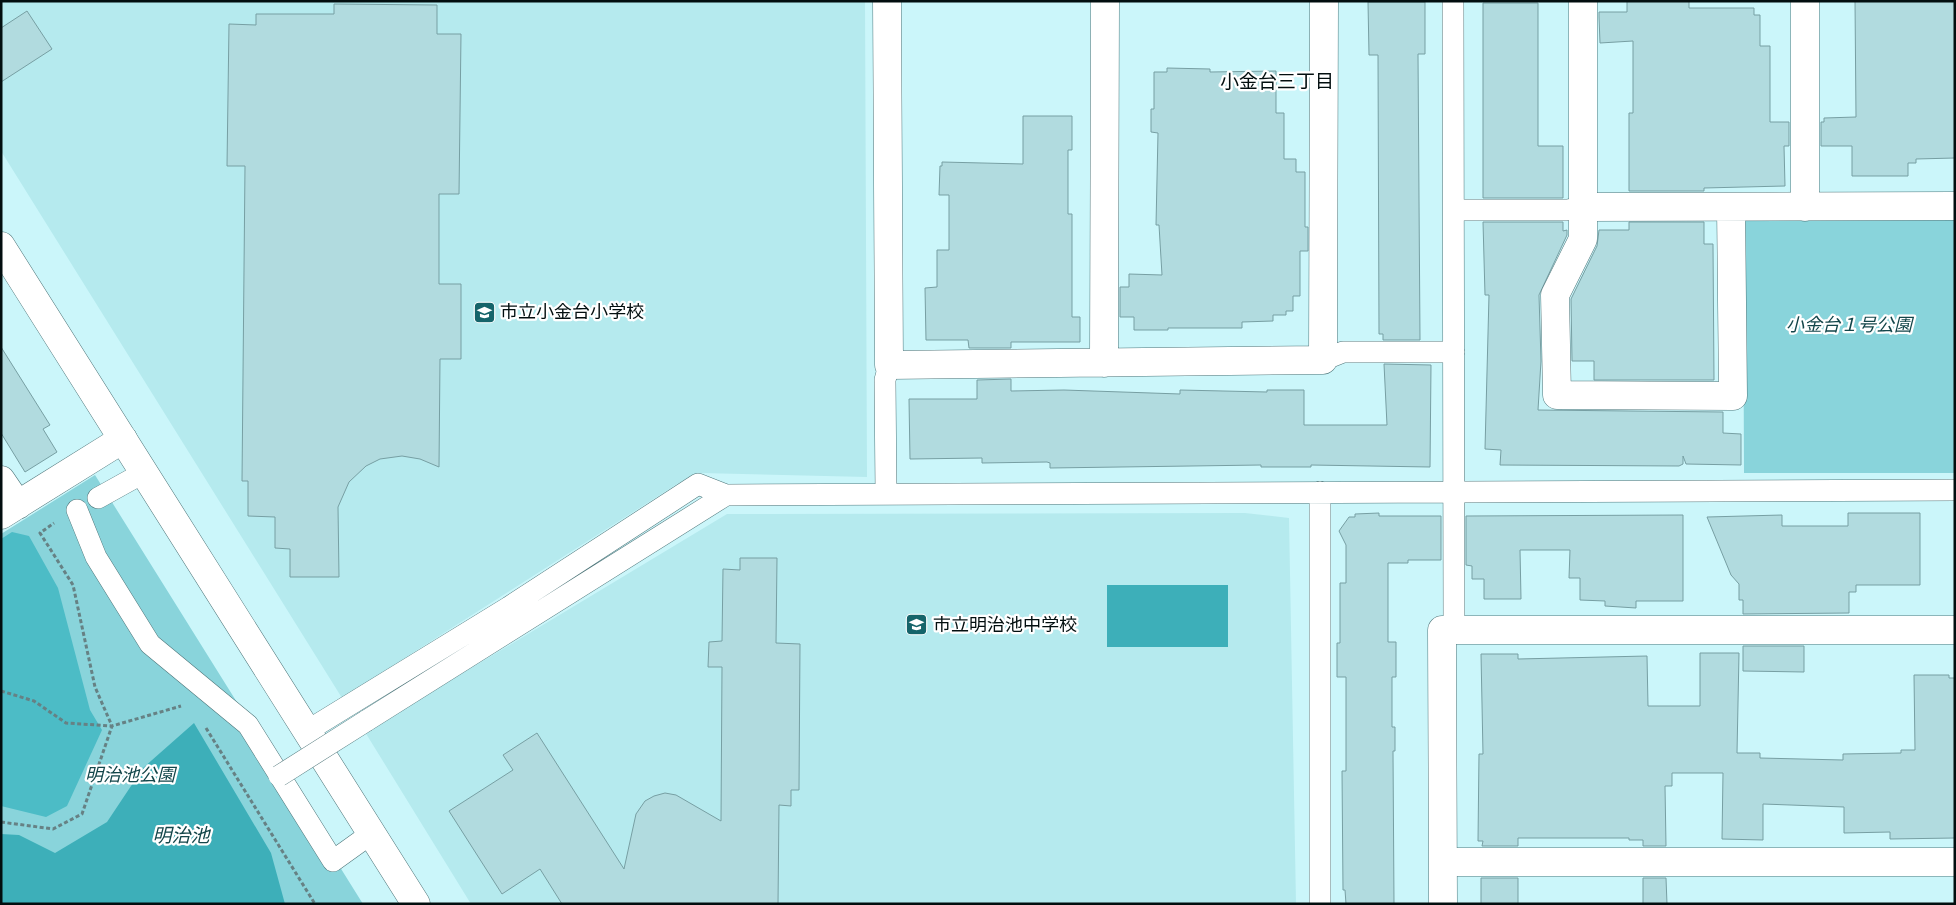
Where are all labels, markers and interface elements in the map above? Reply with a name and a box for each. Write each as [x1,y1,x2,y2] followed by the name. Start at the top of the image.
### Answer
[1220,70,1334,93] district label: 小金台三丁目
[472,300,496,324] school or university icon: 市立小金台小学校
[500,301,644,323] place label: 市立小金台小学校
[1786,314,1915,336] park label: 小金台１号公園
[905,613,929,637] school or university icon: 市立明治池中学校
[933,614,1077,636] place label: 市立明治池中学校
[85,764,178,786] park label: 明治池公園
[152,824,211,847] water label: 明治池

